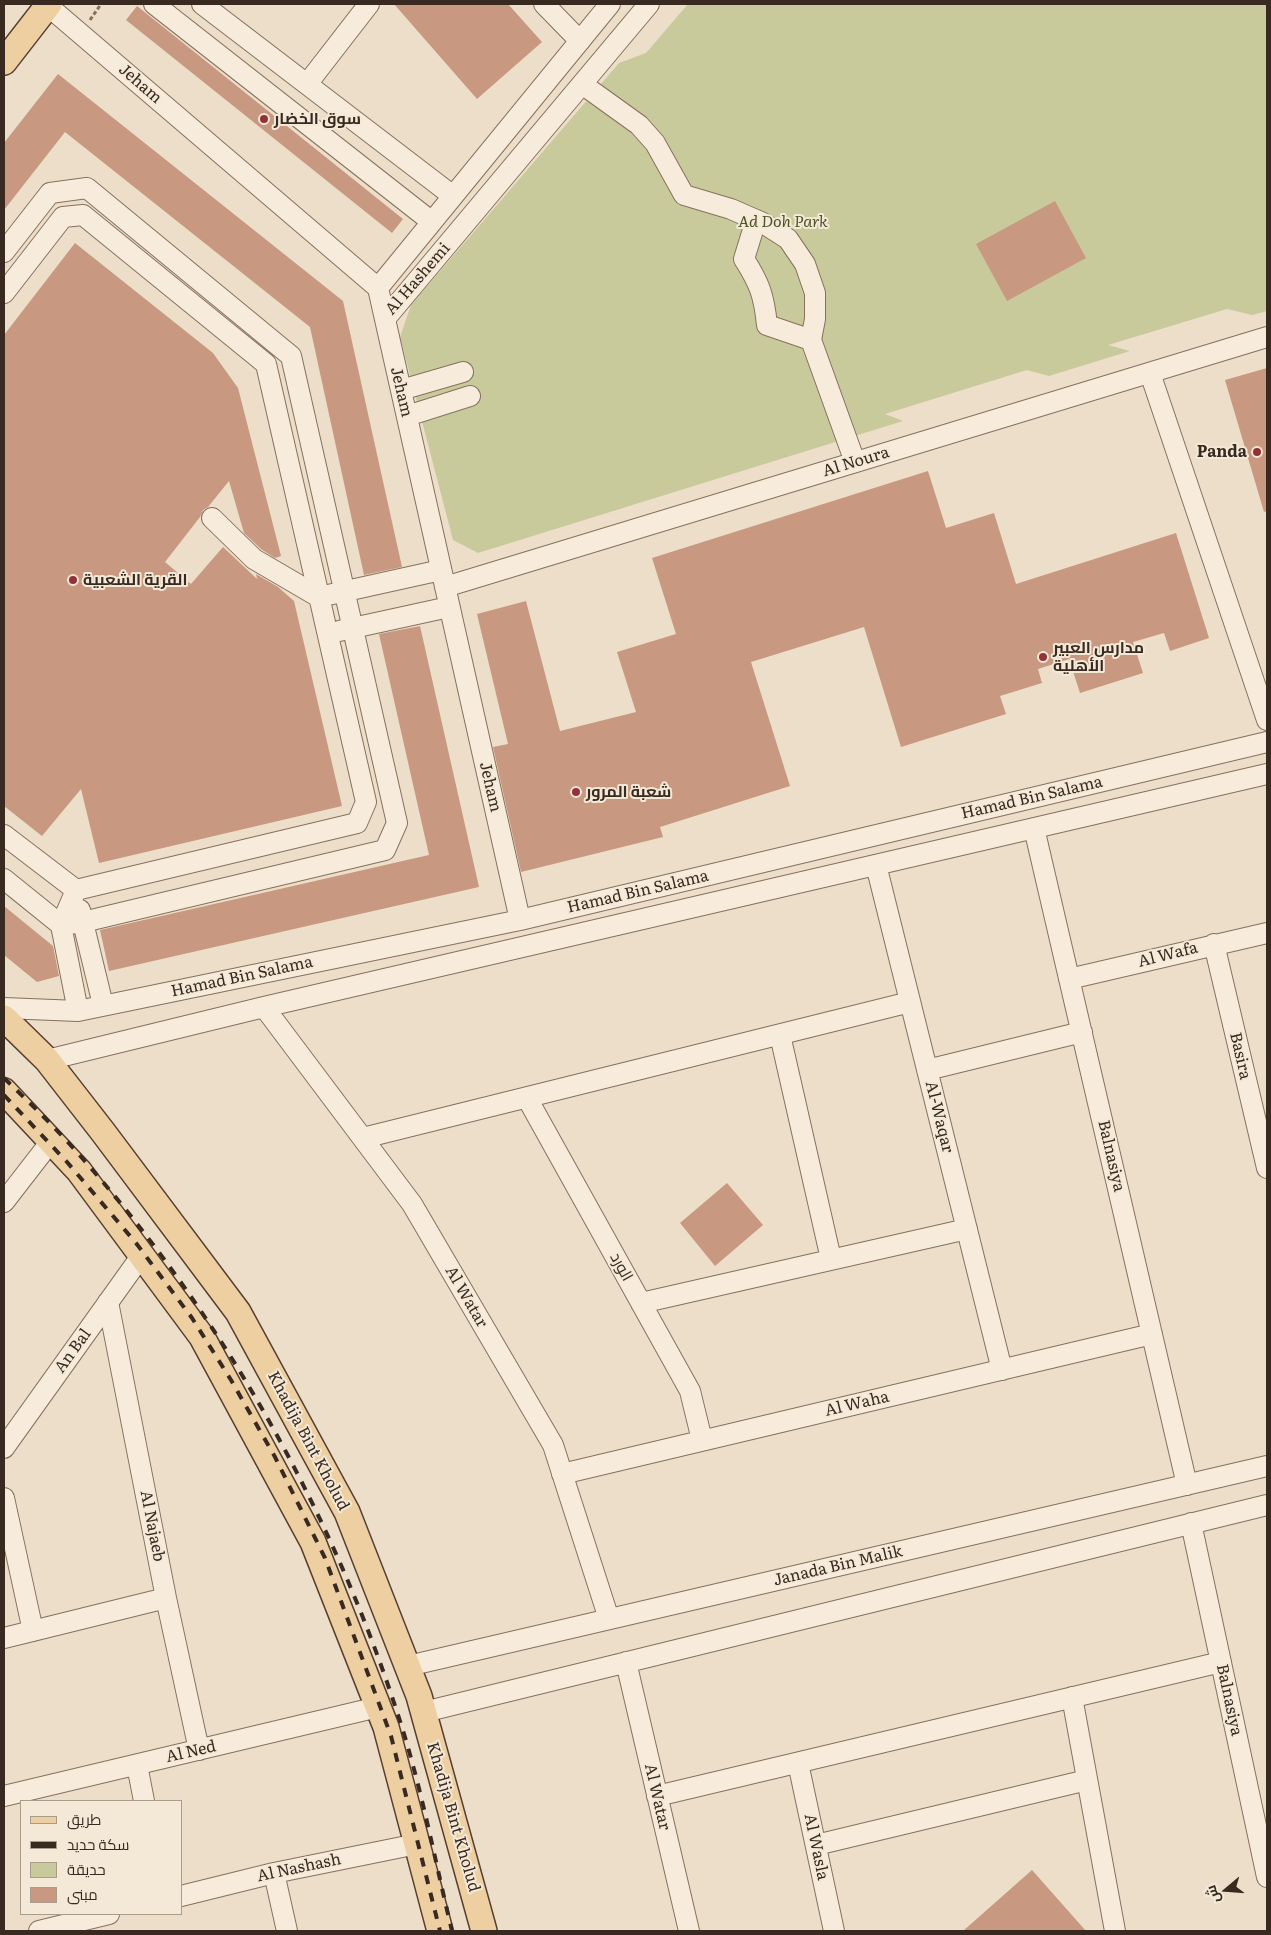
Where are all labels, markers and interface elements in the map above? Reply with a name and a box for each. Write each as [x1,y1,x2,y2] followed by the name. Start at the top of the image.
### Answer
[114,60,166,108] street label: Jeham
[274,109,361,129] place label: سوق الخضار
[258,113,270,125] marker: سوق الخضار
[738,212,828,232] park label: Ad Doh Park
[382,239,454,319] street label: Al Hashemi
[386,365,416,419] street label: Jeham
[1197,442,1247,462] place label: Panda
[820,443,892,481] street label: Al Noura
[1251,446,1263,458] marker: Panda
[83,570,187,590] place label: القرية الشعبية
[67,574,79,586] marker: القرية الشعبية
[1053,638,1144,676] place label: مدارس العبير الأهلية
[1037,651,1049,663] marker: مدارس العبير الأهلية
[475,760,505,814] street label: Jeham
[959,772,1105,824] street label: Hamad Bin Salama
[586,782,671,802] place label: شعبة المرور
[570,786,582,798] marker: شعبة المرور
[565,866,711,918] street label: Hamad Bin Salama
[1136,938,1200,972] street label: Al Wafa
[169,953,315,1001] street label: Hamad Bin Salama
[1225,1031,1255,1081] street label: Basira
[921,1079,957,1155] street label: Al-Waqar
[1093,1118,1129,1194] street label: Balnasiya
[605,1249,637,1285] street label: الورد
[441,1263,491,1331] street label: Al Watar
[51,1325,95,1377] street label: An Bal
[263,1368,353,1514] street label: Khadija Bint Kholud
[823,1387,891,1421] street label: Al Waha
[136,1489,168,1563] street label: Al Najaeb
[772,1542,904,1590] street label: Janada Bin Malik
[1212,1662,1246,1738] street label: Balnasiya
[164,1737,218,1767] street label: Al Ned
[422,1740,484,1894] street label: Khadija Bint Kholud
[640,1762,674,1832] street label: Al Watar
[20,1800,182,1915] legend
[67,1807,101,1830] text: طريق
[800,1812,832,1882] street label: Al Wasla
[67,1832,129,1855] text: سكة حديد
[255,1850,343,1886] street label: Al Nashash
[67,1857,106,1880] text: حديقة
[1201,1865,1251,1915] north arrow
[67,1882,98,1905] text: مبنى
[1199,1883,1224,1906] text: ش

